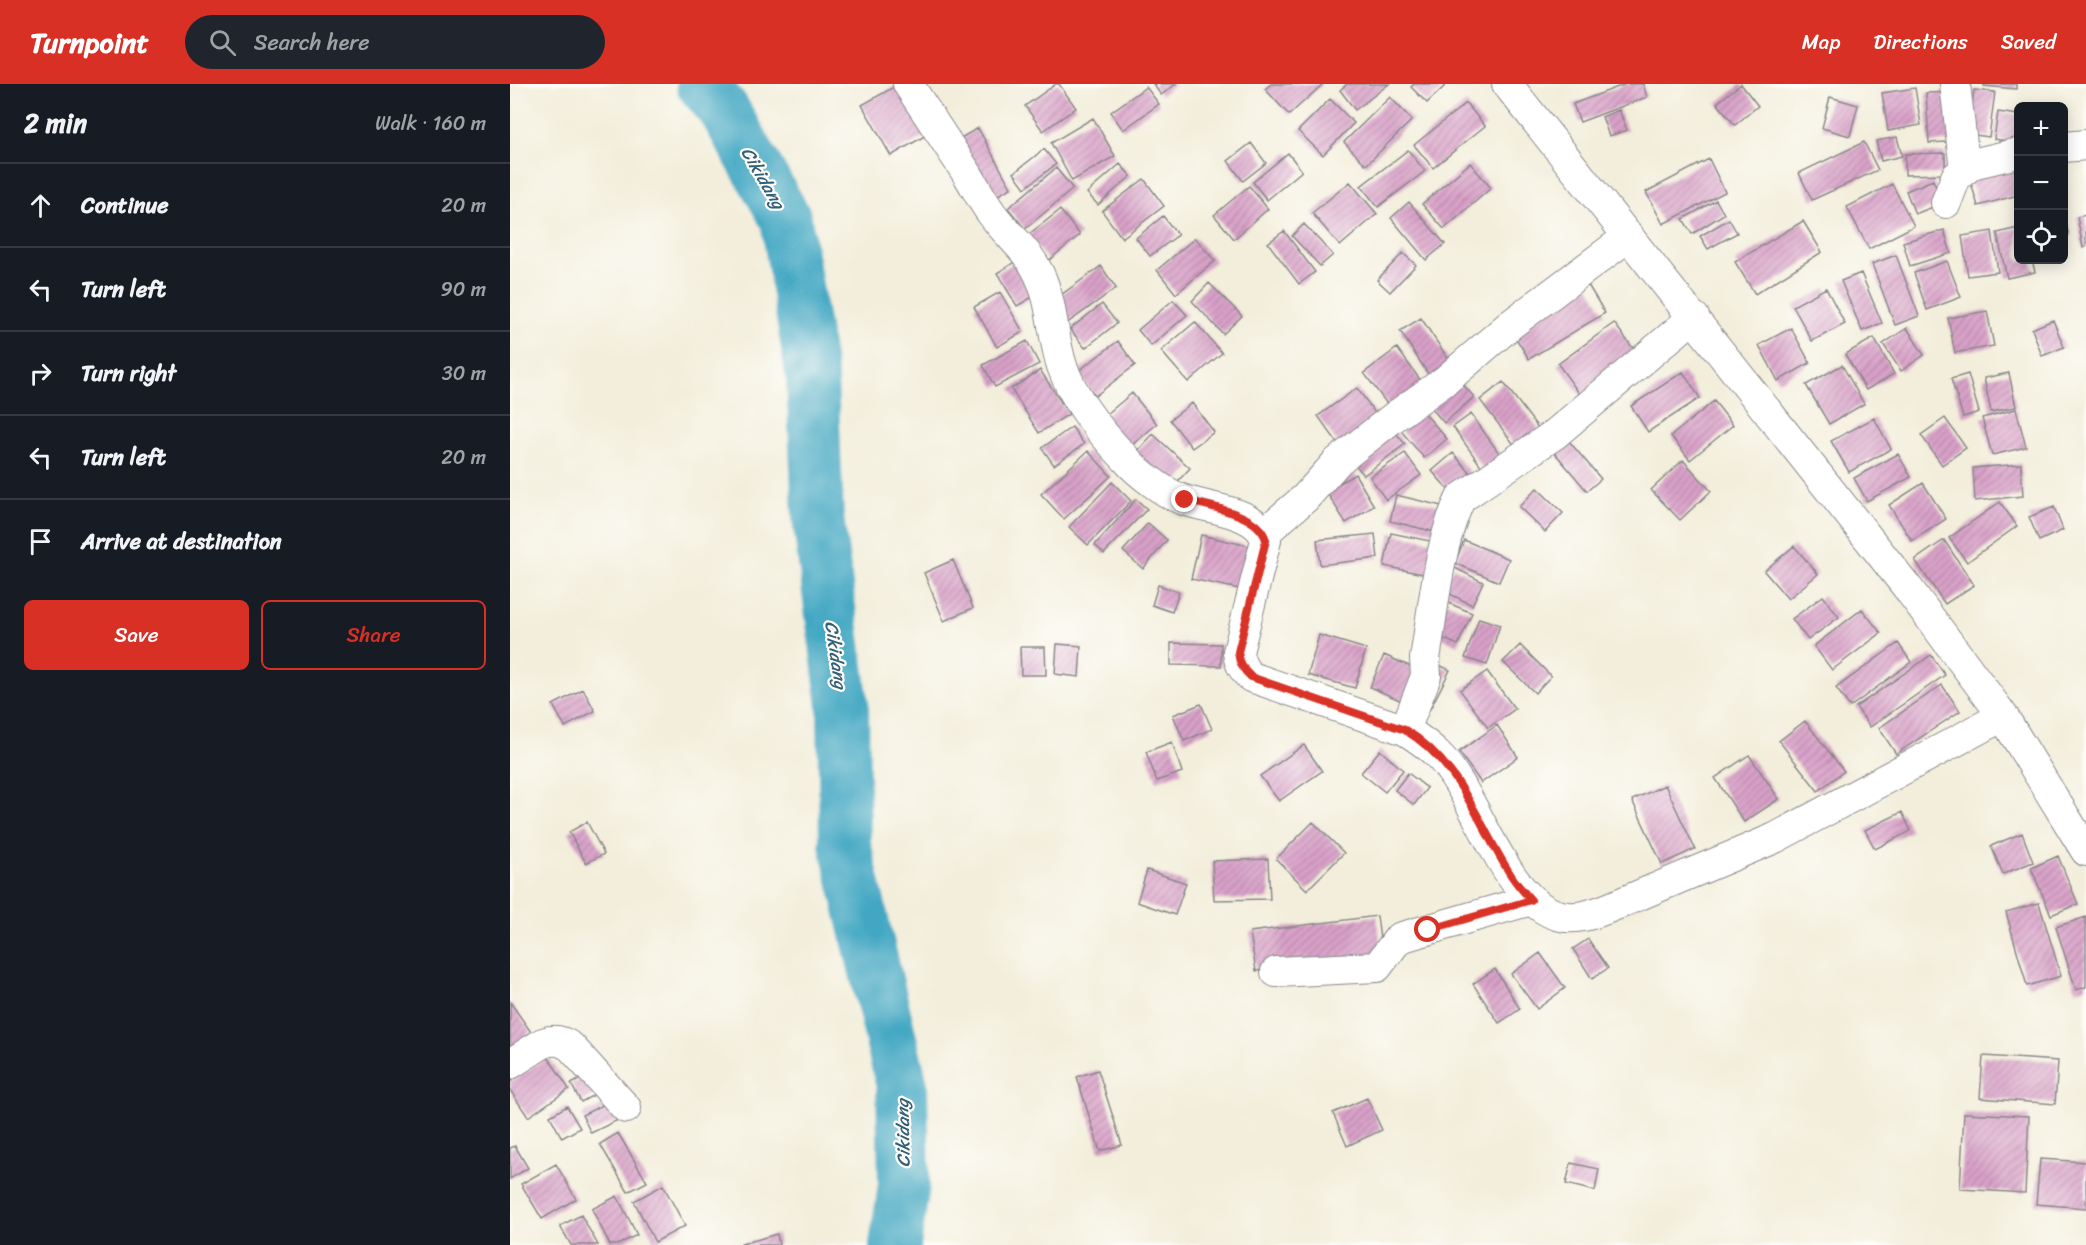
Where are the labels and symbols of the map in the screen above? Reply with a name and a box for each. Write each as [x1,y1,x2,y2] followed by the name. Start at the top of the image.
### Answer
[732,141,795,217] water label: Cikidang
[1171,486,1197,512] route end
[815,619,857,693] water label: Cikidang
[1414,916,1440,942] route start
[886,1097,920,1167] water label: Cikidang

